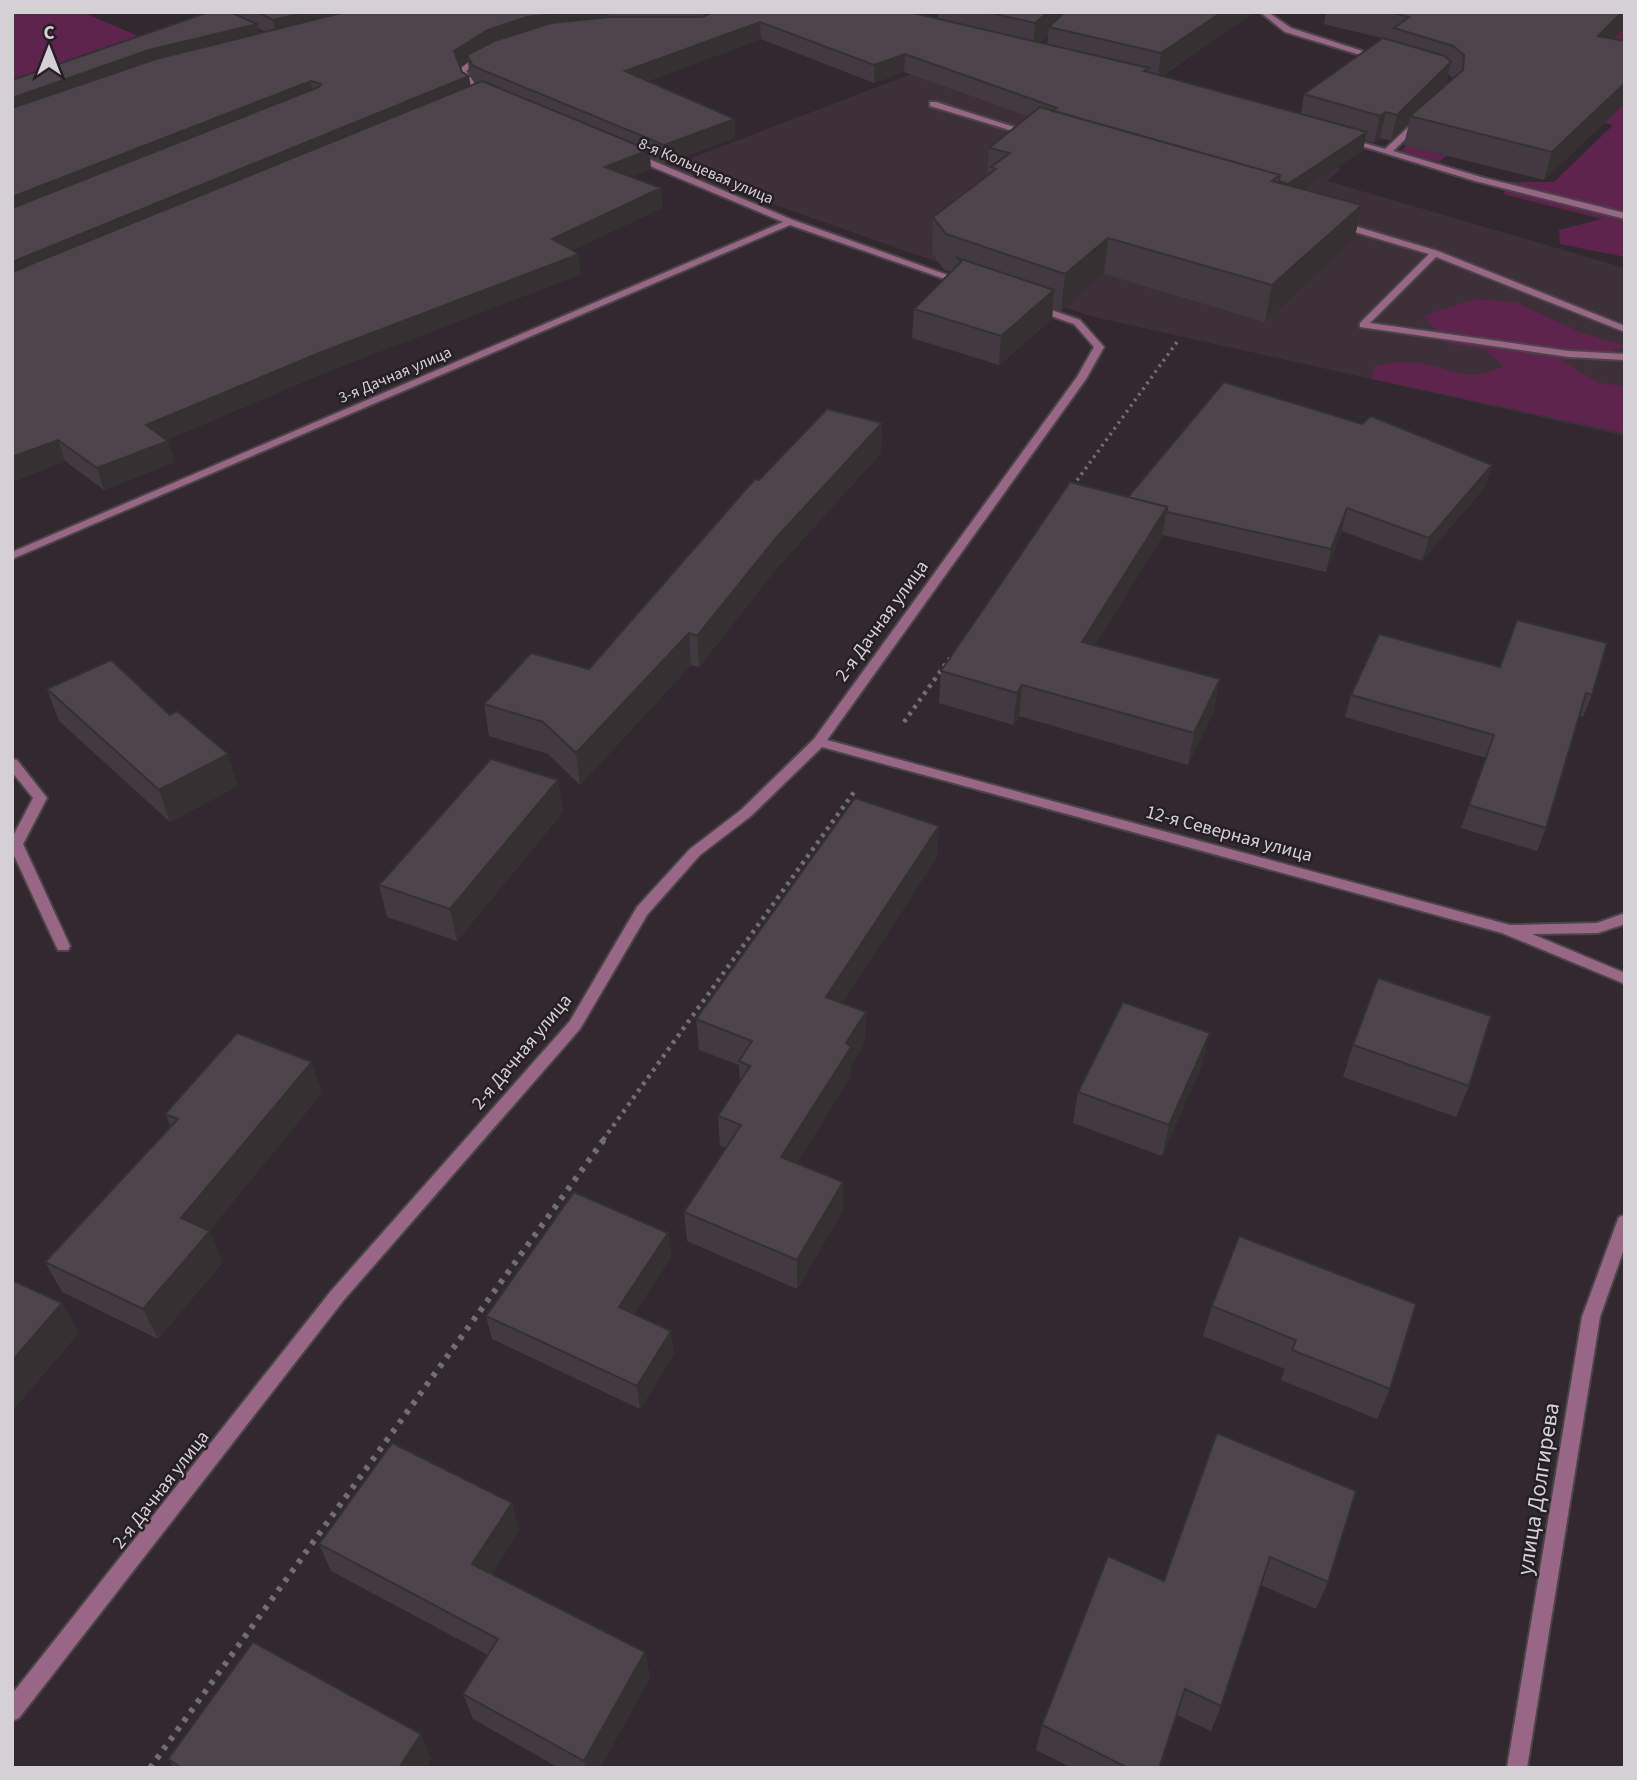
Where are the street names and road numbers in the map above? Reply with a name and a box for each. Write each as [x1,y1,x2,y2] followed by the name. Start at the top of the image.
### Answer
[635,133,777,209] street label: 8-я Кольцевая улица
[335,341,455,409] street label: 3-я Дачная улица
[829,555,935,687] street label: 2-я Дачная улица
[1143,799,1315,869] street label: 12-я Северная улица
[465,988,579,1116] street label: 2-я Дачная улица
[1508,1400,1568,1578] street label: улица Долгирева
[106,1425,216,1555] street label: 2-я Дачная улица

